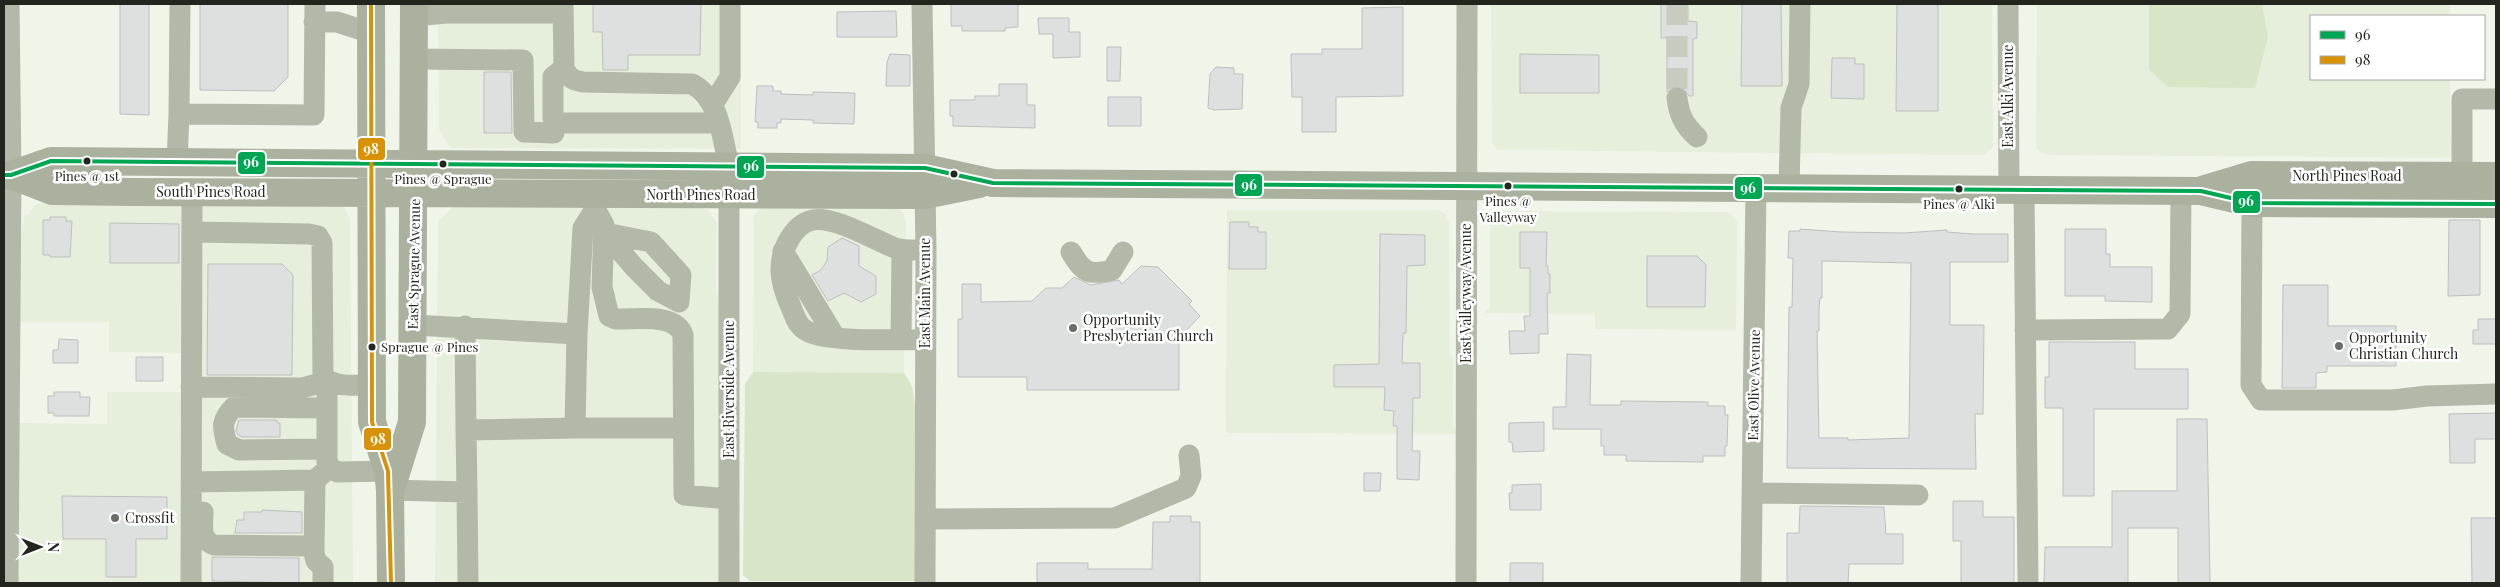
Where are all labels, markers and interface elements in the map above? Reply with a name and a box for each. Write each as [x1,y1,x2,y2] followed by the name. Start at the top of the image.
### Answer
[2310,15,2485,80] legend
[2355,24,2371,44] text: 96
[1998,44,2017,148] street label: East Alki Avenue
[2355,49,2371,69] text: 98
[357,137,386,161] line badge: 98
[363,139,379,158] text: 98
[237,151,266,175] line badge: 96
[243,152,259,171] text: 96
[736,155,765,179] line badge: 96
[82,156,92,166] marker: Pines @ 1st
[743,156,759,175] text: 96
[438,159,448,169] marker: Pines @ Sprague
[2292,166,2402,185] street label: North Pines Road
[55,167,120,184] place label: Pines @ 1st
[949,169,959,179] unlabelled marker
[394,170,492,187] place label: Pines @ Sprague
[1234,173,1263,197] line badge: 96
[1241,175,1257,194] text: 96
[1734,176,1763,200] line badge: 96
[1740,178,1756,197] text: 96
[1503,181,1513,191] marker: Pines @ Valleyway
[156,182,266,201] street label: South Pines Road
[1954,184,1964,194] marker: Pines @ Alki
[646,185,756,204] street label: North Pines Road
[2232,190,2261,214] line badge: 96
[2238,191,2254,210] text: 96
[1478,192,1537,225] place label: Pines @ Valleyway
[1923,195,1995,212] place label: Pines @ Alki
[403,198,424,329] street label: East Sprague Avenue
[1456,223,1475,363] street label: East Valleyway Avenue
[915,238,934,348] street label: East Main Avenue
[1083,310,1214,345] place label: Opportunity Presbyterian Church
[719,320,738,458] street label: East Riverside Avenue
[1067,322,1079,334] marker: Opportunity Presbyterian Church
[2349,328,2459,363] place label: Opportunity Christian Church
[1743,329,1764,441] street label: East Olive Avenue
[381,338,478,355] place label: Sprague @ Pines
[2333,340,2345,352] marker: Opportunity Christian Church
[367,342,377,352] marker: Sprague @ Pines
[363,427,392,451] line badge: 98
[370,429,386,448] text: 98
[125,508,175,527] place label: Crossfit
[109,512,121,524] marker: Crossfit
[15,522,65,572] north arrow
[44,542,63,552] text: N

